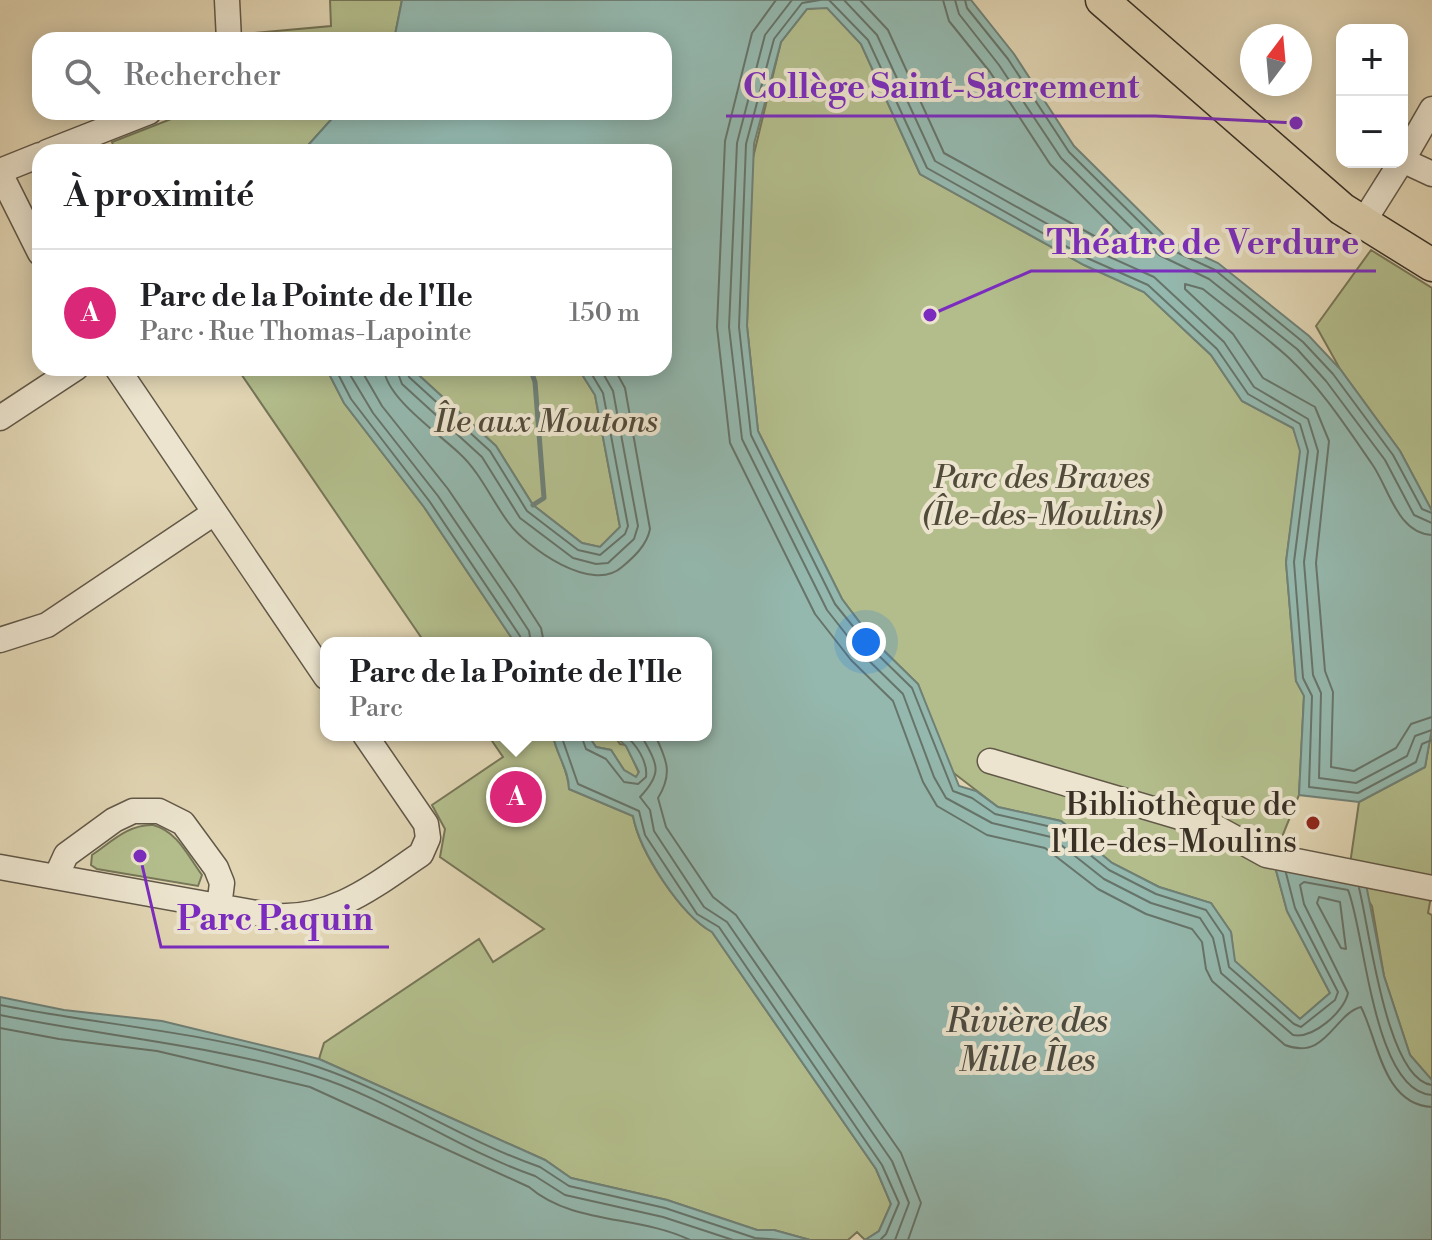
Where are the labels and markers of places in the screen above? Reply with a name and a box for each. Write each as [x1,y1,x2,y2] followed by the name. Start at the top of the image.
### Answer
[726,58,1155,116] callout: Collège Saint-Sacrement
[1031,213,1376,271] callout: Théatre de Verdure
[490,767,542,827] pin: A
[1051,785,1297,862] place label: Bibliothèque de l'Ile-des-Moulins
[1304,814,1322,832] marker: Bibliothèque de l'Ile-des-Moulins
[161,889,389,947] callout: Parc Paquin

